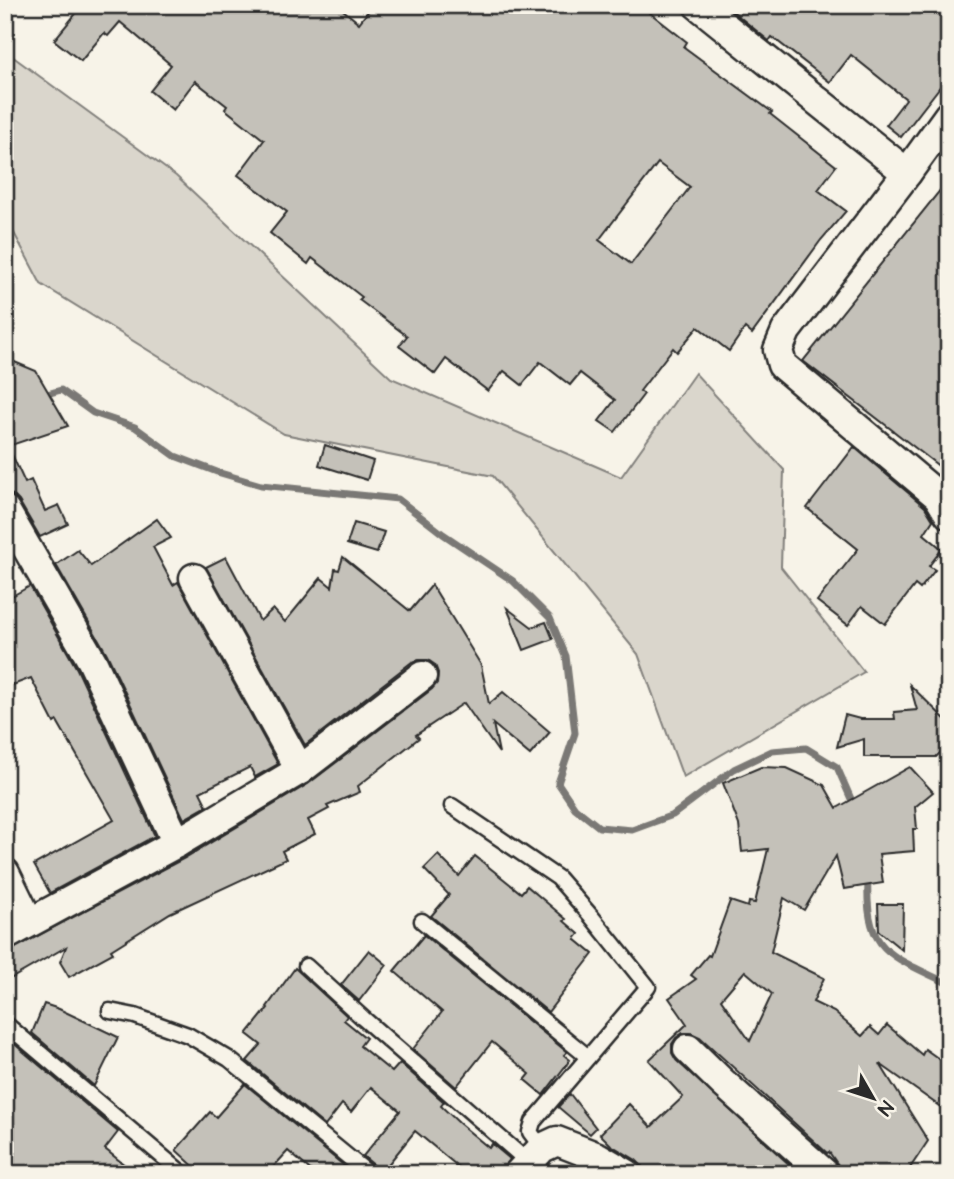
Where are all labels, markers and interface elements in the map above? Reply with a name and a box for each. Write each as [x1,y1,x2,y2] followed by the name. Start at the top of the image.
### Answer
[838,1064,908,1134] north arrow
[871,1095,899,1121] text: N

